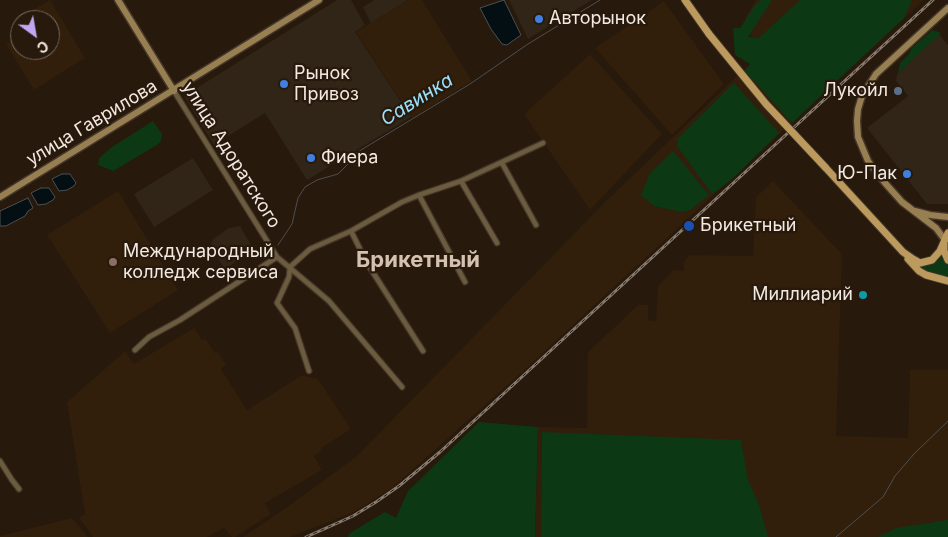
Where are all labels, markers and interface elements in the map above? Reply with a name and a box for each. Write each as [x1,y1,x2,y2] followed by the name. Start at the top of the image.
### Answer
[549,8,646,30] place label: Авторынок
[10,10,60,60] north arrow
[533,13,545,25] marker: Авторынок
[34,37,52,57] text: С
[294,63,359,106] place label: Рынок Привоз
[377,69,457,131] water label: Савинка
[23,75,161,171] street label: улица Гаврилова
[177,78,285,232] street label: улица Адоратского
[278,78,290,90] marker: Рынок Привоз
[823,80,888,102] place label: Лукойл
[892,85,904,97] marker: Лукойл
[321,147,378,169] place label: Фиера
[305,152,317,164] marker: Фиера
[837,163,897,185] place label: Ю-Пак
[901,168,913,180] marker: Ю-Пак
[700,215,796,237] place label: Брикетный
[682,219,696,233] marker: Брикетный
[123,241,278,284] place label: Международный колледж сервиса
[356,247,480,273] district label: Брикетный
[107,256,119,268] marker: Международный колледж сервиса
[752,284,853,306] place label: Миллиарий
[857,289,869,301] marker: Миллиарий

